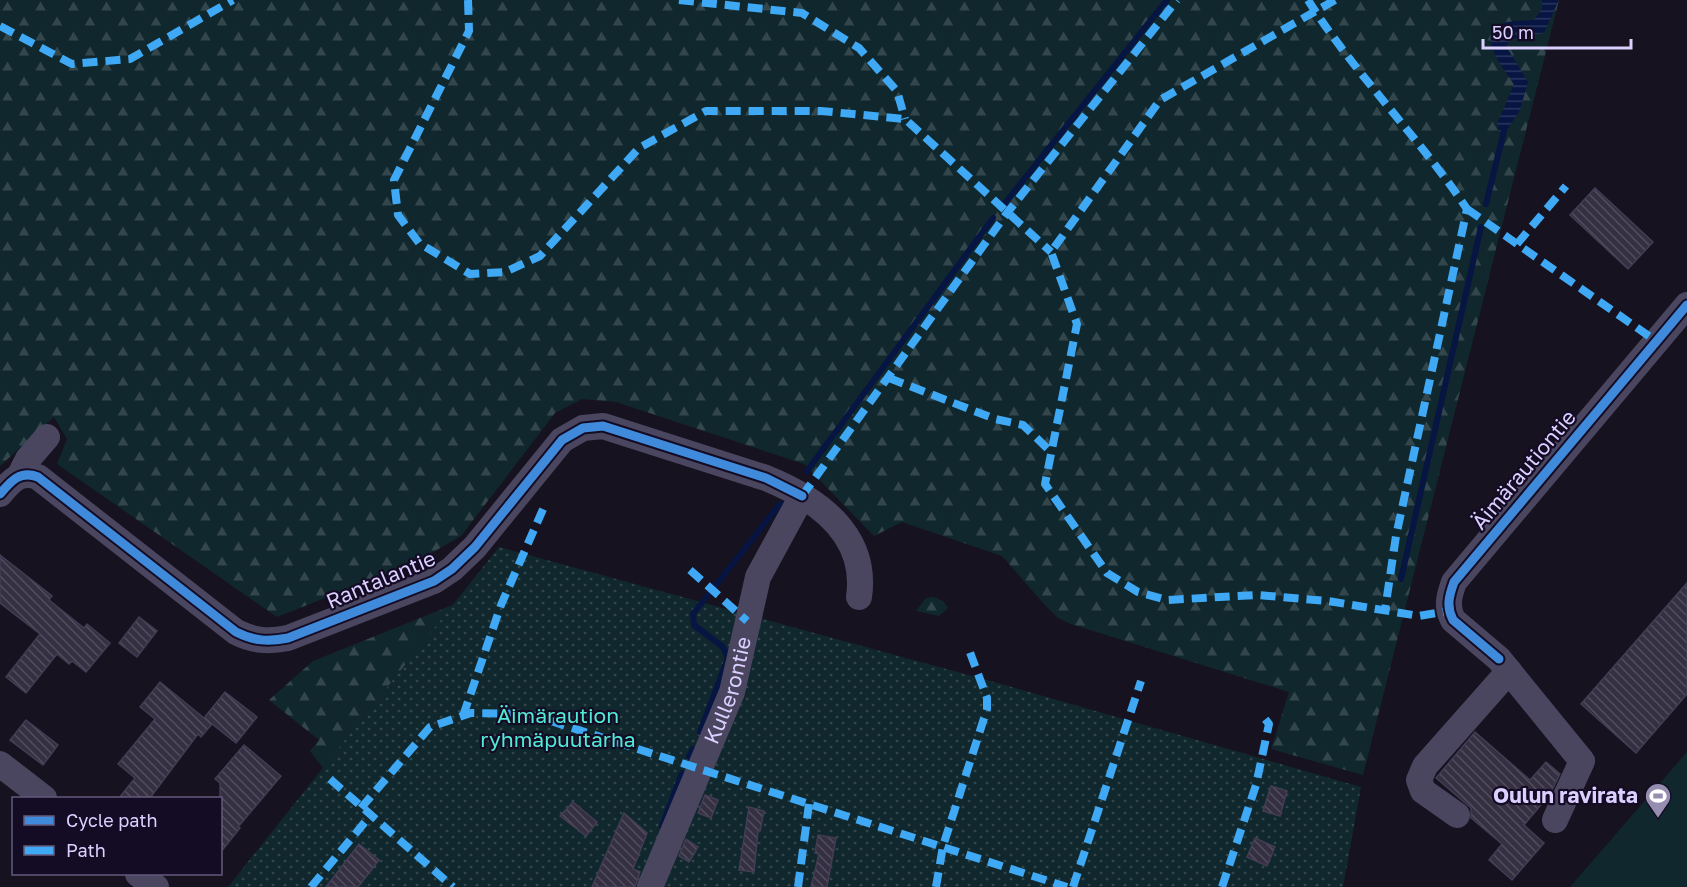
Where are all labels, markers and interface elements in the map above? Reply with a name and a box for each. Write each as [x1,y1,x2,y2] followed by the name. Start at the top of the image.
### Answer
[1483,12,1632,50] scale bar
[1492,21,1534,43] text: 50 m
[1466,404,1581,534] street label: Äimärautiontie
[322,544,439,614] street label: Rantalantie
[698,634,756,748] street label: Kullerontie
[480,702,636,752] park label: Äimäraution ryhmäpuutarha
[1643,781,1673,819] sports icon: Oulun ravirata
[1493,782,1638,808] place label: Oulun ravirata
[12,797,222,875] legend
[66,809,158,831] text: Cycle path
[66,839,106,861] text: Path

